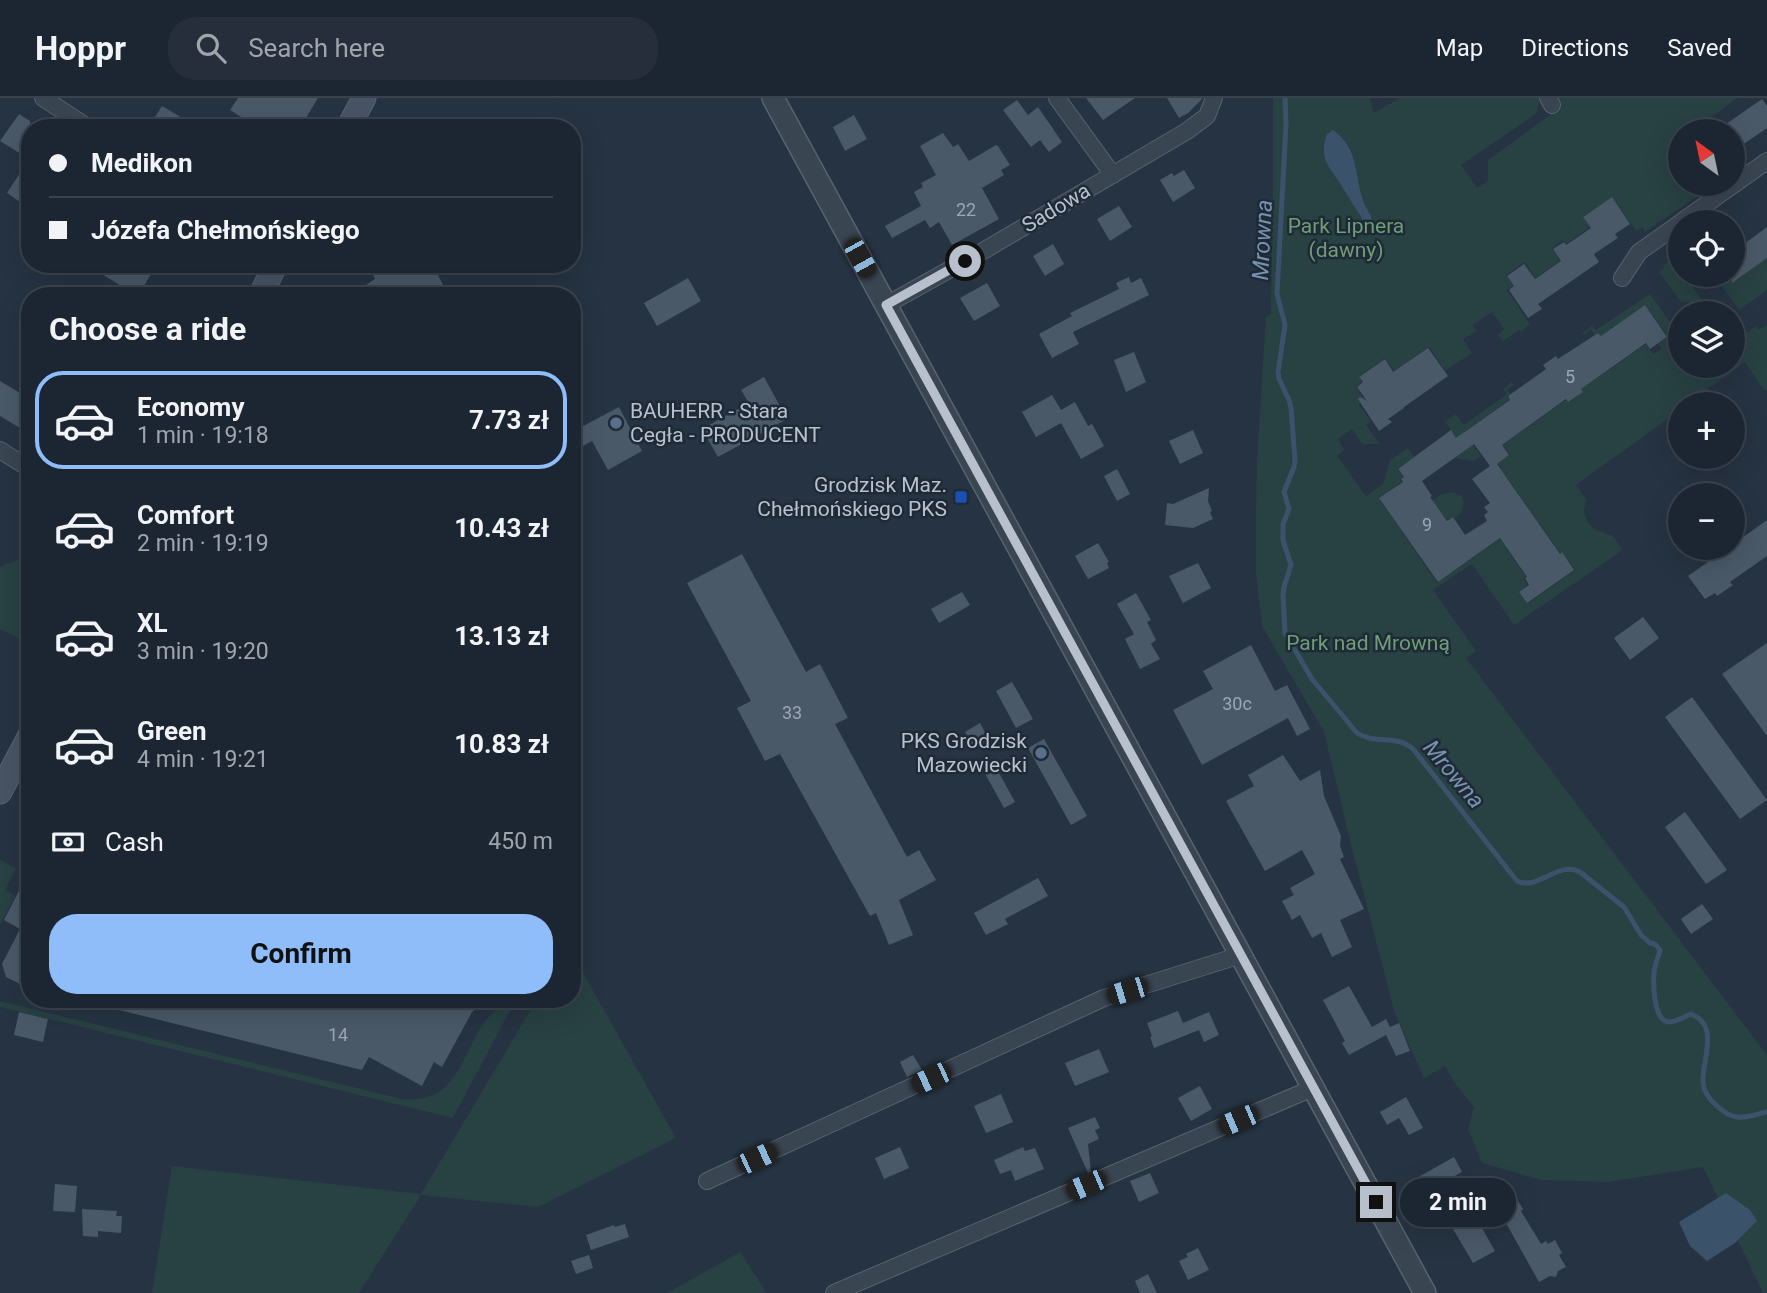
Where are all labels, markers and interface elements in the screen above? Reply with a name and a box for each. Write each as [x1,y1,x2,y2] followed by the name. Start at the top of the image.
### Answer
[168,17,658,80] search box
[35,29,126,68] text: Hoppr
[192,29,230,67] icon: search
[248,33,385,63] text: Search here
[1436,34,1483,62] text: Map
[1521,34,1629,62] text: Directions
[1667,34,1732,62] text: Saved
[1668,119,1745,196] north arrow
[1668,119,1745,560] map controls
[91,148,192,178] text: Medikon
[1018,178,1094,238] street label: Sadowa
[956,199,976,220] house number: 22
[1247,199,1278,281] water label: Mrowna
[1668,210,1745,287] button: locate
[1288,214,1404,262] park label: Park Lipnera (dawny)
[91,215,360,245] text: Józefa Chełmońskiego
[841,235,880,281] car
[949,245,981,277] route start
[1668,301,1745,378] button: layers
[49,310,246,348] text: Choose a ride
[1565,366,1575,387] house number: 5
[53,389,116,452] icon: car
[137,392,244,422] text: Economy
[1668,392,1745,469] button: +
[630,399,821,447] place label: BAUHERR - Stara Cegła - PRODUCENT
[469,405,549,435] text: 7.73 zł
[608,415,624,431] marker: BAUHERR - Stara Cegła - PRODUCENT
[137,422,269,449] text: 1 min · 19:18
[757,473,947,521] place label: Grodzisk Maz. Chełmońskiego PKS
[1668,483,1745,560] button: −
[953,489,969,505] marker: Grodzisk Maz. Chełmońskiego PKS
[53,497,116,560] icon: car
[137,500,234,530] text: Comfort
[454,513,549,543] text: 10.43 zł
[1422,514,1432,535] house number: 9
[137,530,269,557] text: 2 min · 19:19
[53,605,116,668] icon: car
[137,608,168,638] text: XL
[454,621,549,651] text: 13.13 zł
[1286,631,1450,655] park label: Park nad Mrowną
[137,638,269,665] text: 3 min · 19:20
[1222,693,1252,714] house number: 30c
[782,702,802,723] house number: 33
[53,713,116,776] icon: car
[137,716,207,746] text: Green
[454,729,549,759] text: 10.83 zł
[901,729,1027,777] place label: PKS Grodzisk Mazowiecki
[1417,735,1490,814] water label: Mrowna
[1033,745,1049,761] marker: PKS Grodzisk Mazowiecki
[137,746,269,773] text: 4 min · 19:21
[49,823,87,861] icon: cash
[105,827,164,857] text: Cash
[488,828,553,855] text: 450 m
[49,914,553,994] button: Confirm
[1104,975,1151,1007] car
[328,1024,348,1045] house number: 14
[908,1060,955,1096] car
[1215,1102,1262,1138] car
[734,1140,781,1176] car
[1063,1167,1110,1203] car
[1400,1178,1516,1226] callout: 2 min
[1360,1186,1392,1218] route end
[1429,1189,1487,1216] text: 2 min

